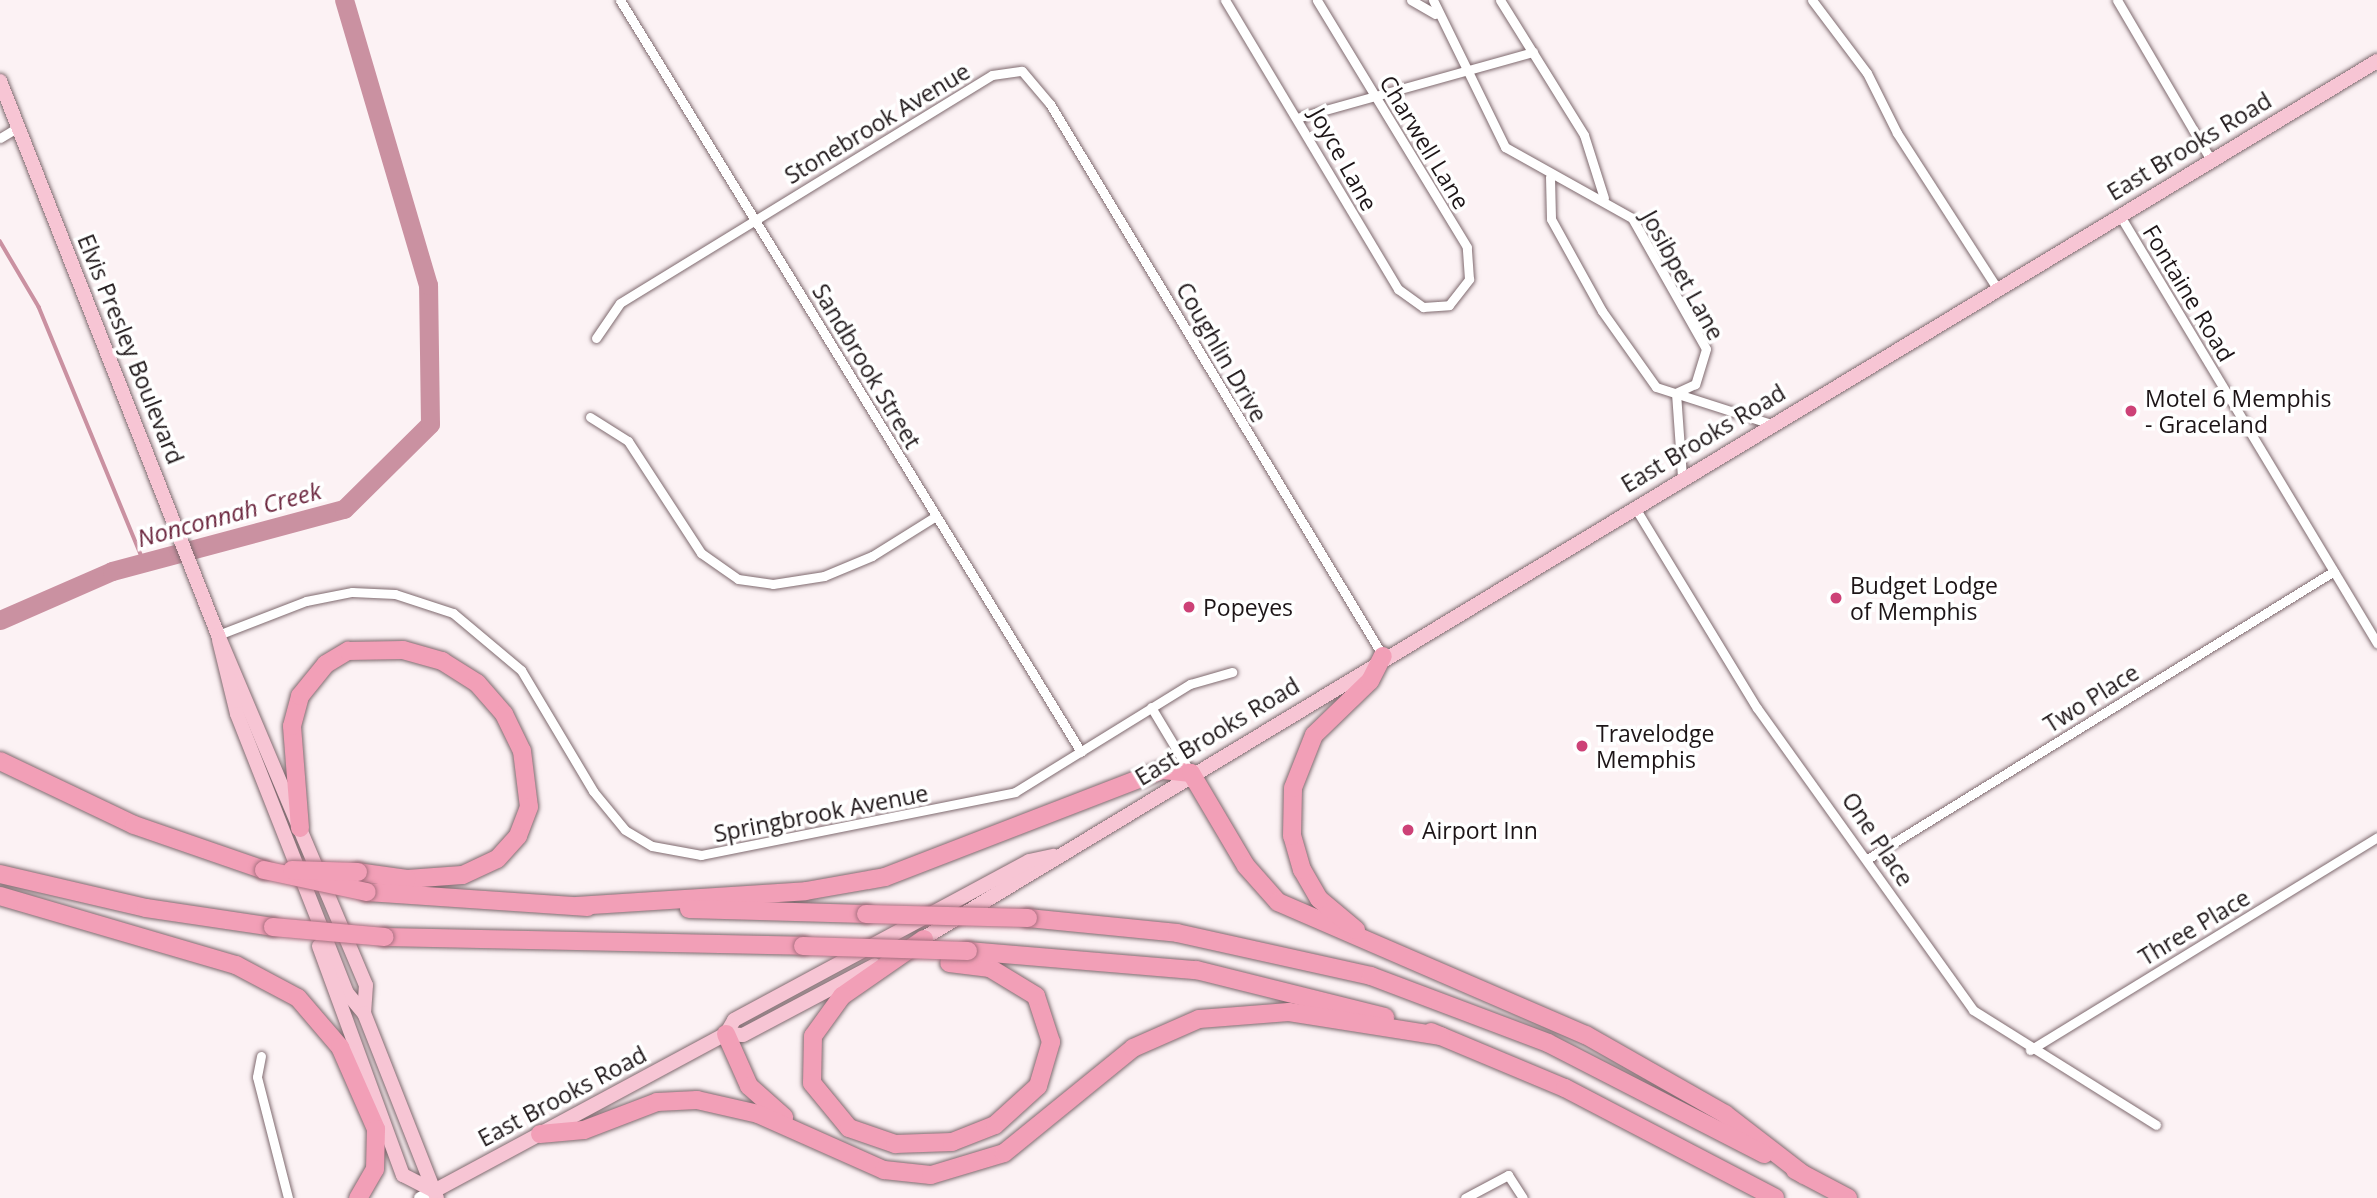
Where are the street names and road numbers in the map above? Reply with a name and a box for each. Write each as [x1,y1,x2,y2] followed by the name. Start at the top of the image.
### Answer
[779,57,975,189] street label: Stonebrook Avenue
[1374,70,1476,214] street label: Charwell Lane
[2102,86,2276,206] street label: East Brooks Road
[1304,103,1384,215] street label: Joyce Lane
[1636,205,1730,345] street label: Josibpet Lane
[2137,220,2241,366] street label: Fontaine Road
[72,230,190,468] street label: Elvis Presley Boulevard
[1171,277,1273,427] street label: Coughlin Drive
[807,279,927,453] street label: Sandbrook Street
[1616,378,1790,498] street label: East Brooks Road
[2038,658,2144,738] street label: Two Place
[1130,671,1304,791] street label: East Brooks Road
[711,779,931,847] street label: Springbrook Avenue
[1837,787,1919,891] street label: One Place
[2134,883,2254,971] street label: Three Place
[473,1040,651,1152] street label: East Brooks Road

